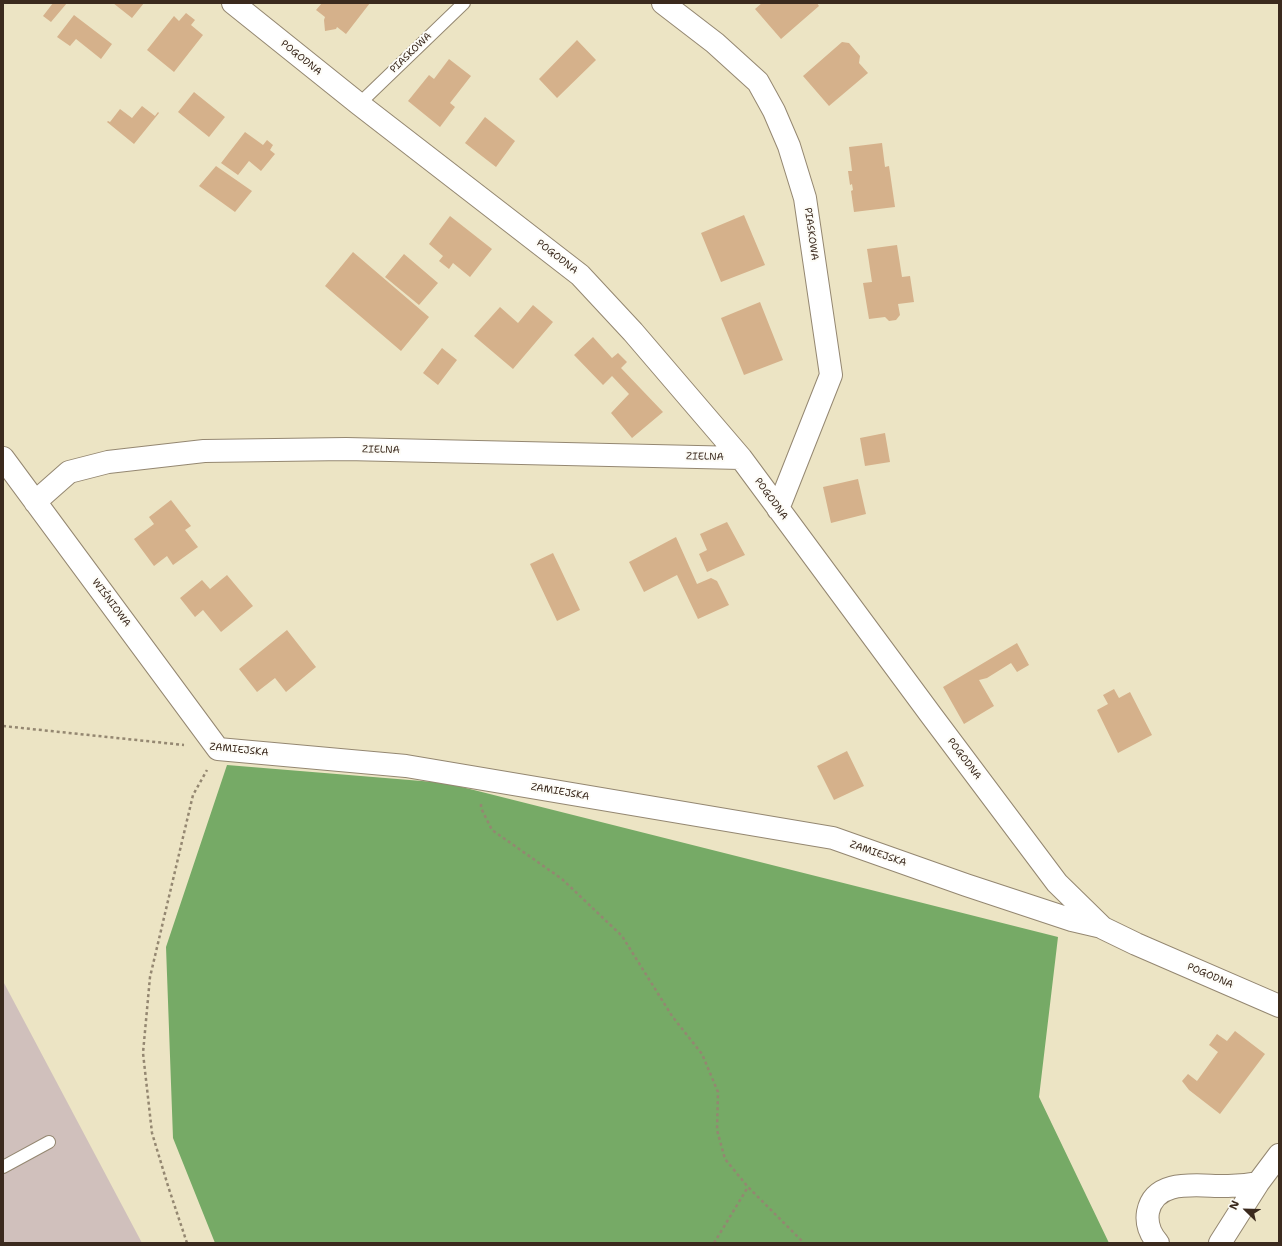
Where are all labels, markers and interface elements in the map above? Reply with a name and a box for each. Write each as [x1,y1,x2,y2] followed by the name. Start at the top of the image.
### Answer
[388,30,434,76] street label: PIASKOWA
[278,38,324,78] street label: POGODNA
[801,207,821,261] street label: PIASKOWA
[534,237,580,277] street label: POGODNA
[362,444,400,456] street label: ZIELNA
[686,451,724,463] street label: ZIELNA
[752,476,790,522] street label: POGODNA
[89,577,133,629] street label: WIŚNIOWA
[944,736,984,782] street label: POGODNA
[209,741,269,759] street label: ZAMIEJSKA
[530,781,590,803] street label: ZAMIEJSKA
[848,839,908,869] street label: ZAMIEJSKA
[1185,961,1235,991] street label: POGODNA
[1226,1190,1266,1230] north arrow
[1226,1198,1243,1212] text: N

